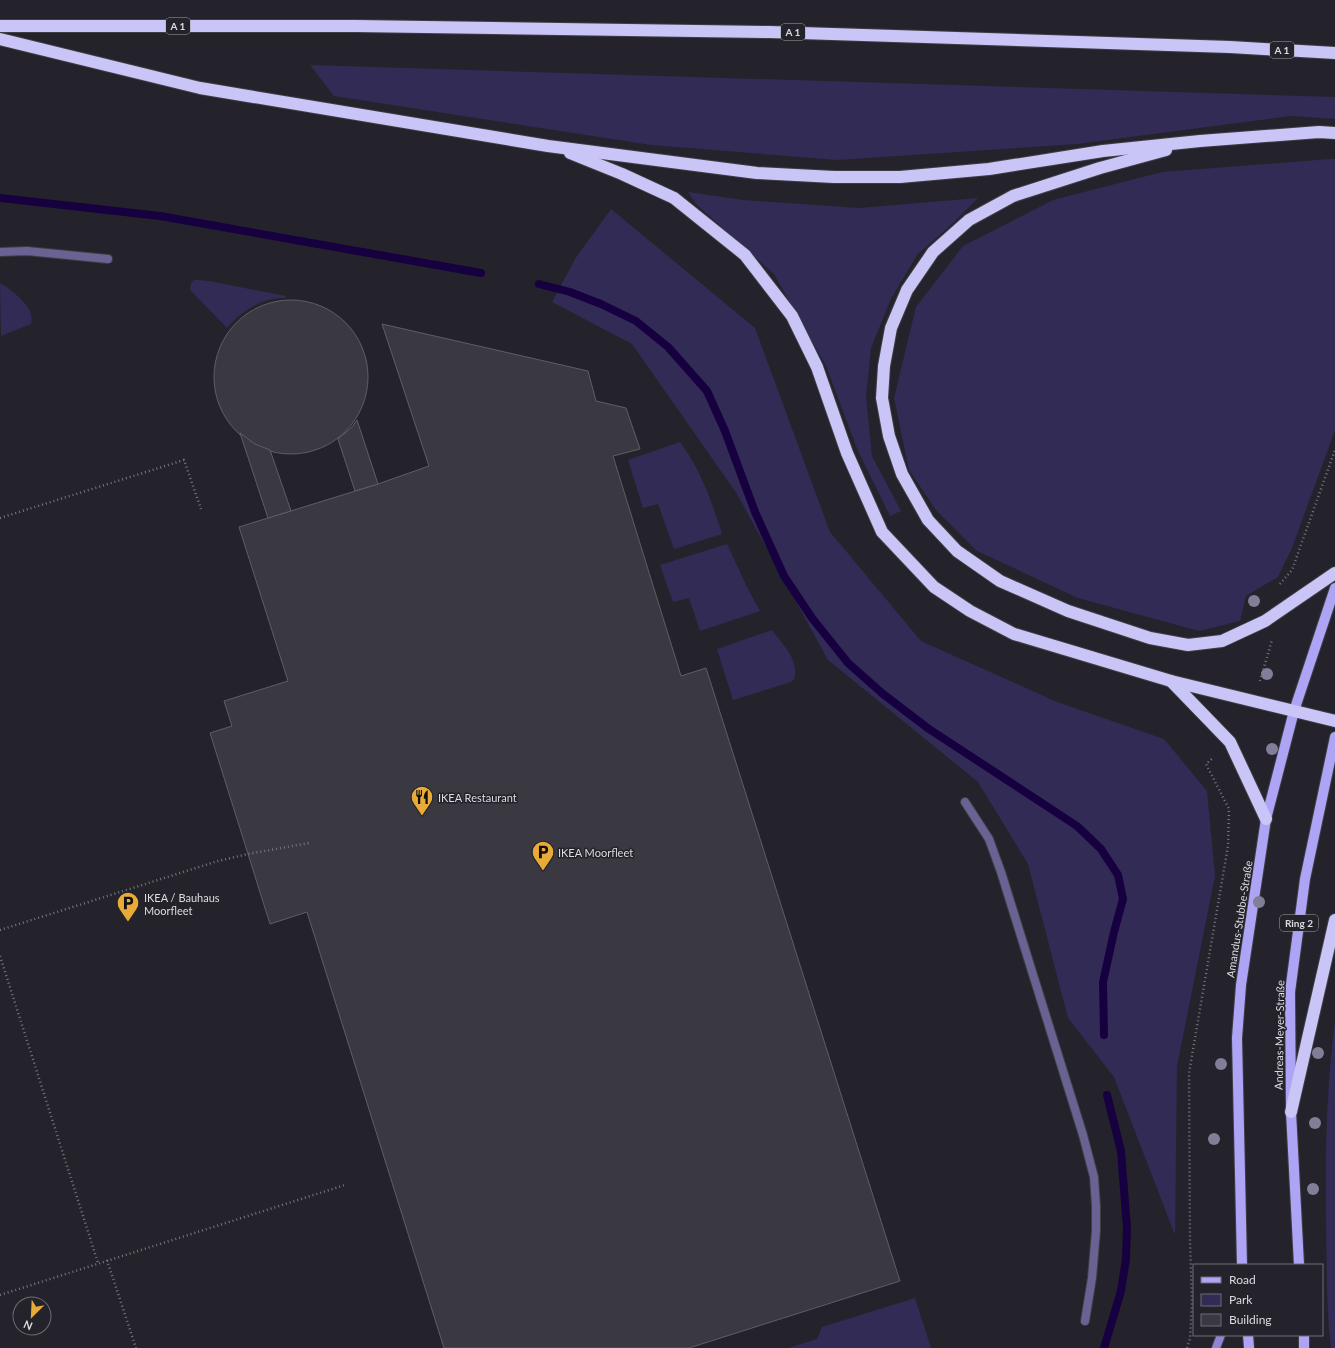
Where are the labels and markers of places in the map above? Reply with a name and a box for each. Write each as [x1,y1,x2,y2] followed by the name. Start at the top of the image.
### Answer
[409,784,435,817] restaurant icon: IKEA Restaurant
[438,791,517,804] place label: IKEA Restaurant
[530,839,556,872] parking icon: IKEA Moorfleet
[558,846,633,859] place label: IKEA Moorfleet
[115,890,141,923] parking icon: IKEA / Bauhaus Moorfleet
[144,891,220,917] place label: IKEA / Bauhaus Moorfleet

